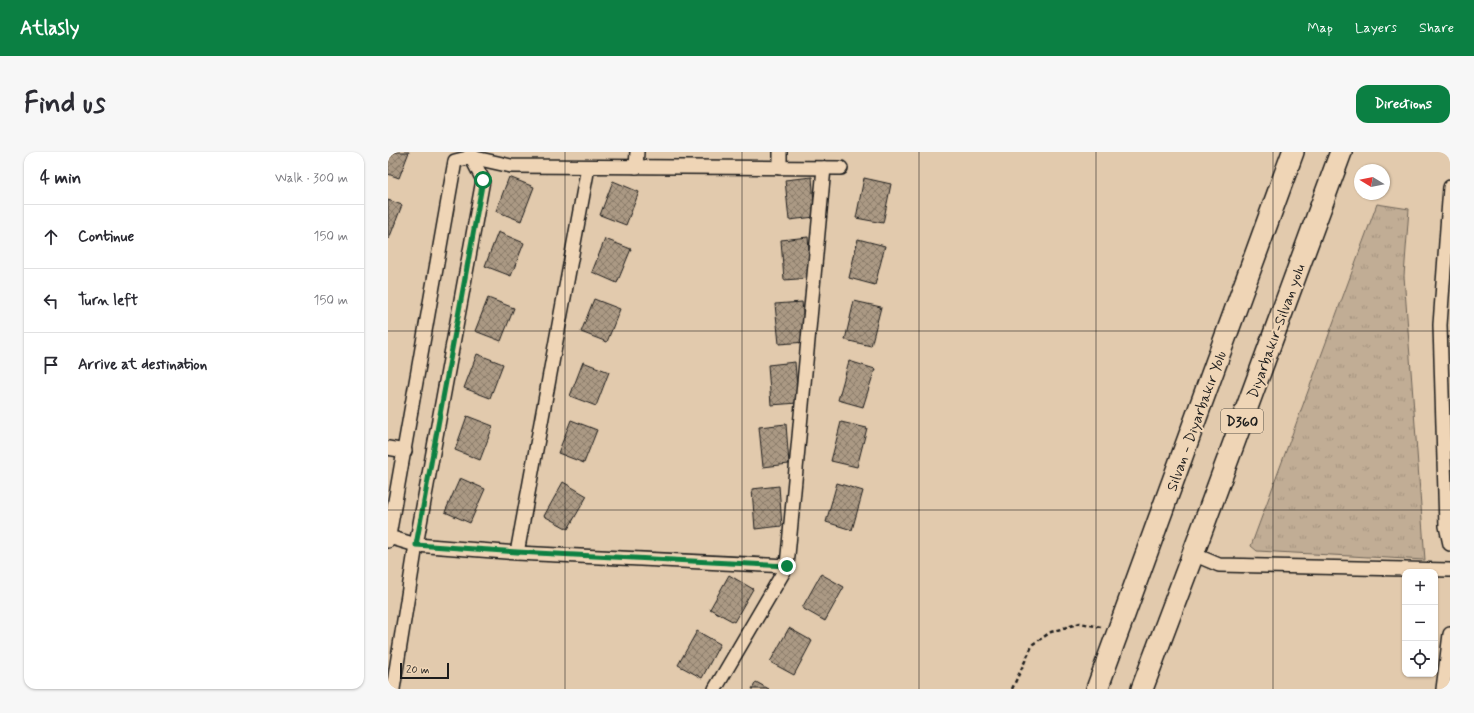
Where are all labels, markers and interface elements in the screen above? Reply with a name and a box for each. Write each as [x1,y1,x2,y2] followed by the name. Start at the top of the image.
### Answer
[20,16,79,41] text: Atlasly
[1307,19,1333,37] text: Map
[1355,19,1397,37] text: Layers
[1419,19,1454,37] text: Share
[1356,85,1450,123] button: Directions
[24,86,105,123] text: Find us
[1354,164,1390,200] north arrow
[40,167,81,189] text: 4 min
[275,170,348,187] text: Walk · 300 m
[474,171,492,189] route start
[40,226,62,248] icon: ahead
[78,227,134,247] text: Continue
[314,228,348,245] text: 150 m
[1243,261,1311,401] street label: Diyarbakır-Silvan yolu
[40,290,62,312] icon: left
[78,291,138,311] text: Turn left
[314,292,348,309] text: 150 m
[1162,348,1232,494] street label: Silvan - Diyarbakır Yolu
[40,354,62,376] icon: arrive
[78,355,207,375] text: Arrive at destination
[1221,409,1263,433] road number: D360
[778,557,796,575] route end
[1402,569,1438,677] map controls
[1402,569,1438,605] button: +
[1402,605,1438,641] button: −
[1402,641,1438,677] button: locate
[400,661,449,680] scale bar
[406,663,429,677] text: 20 m

